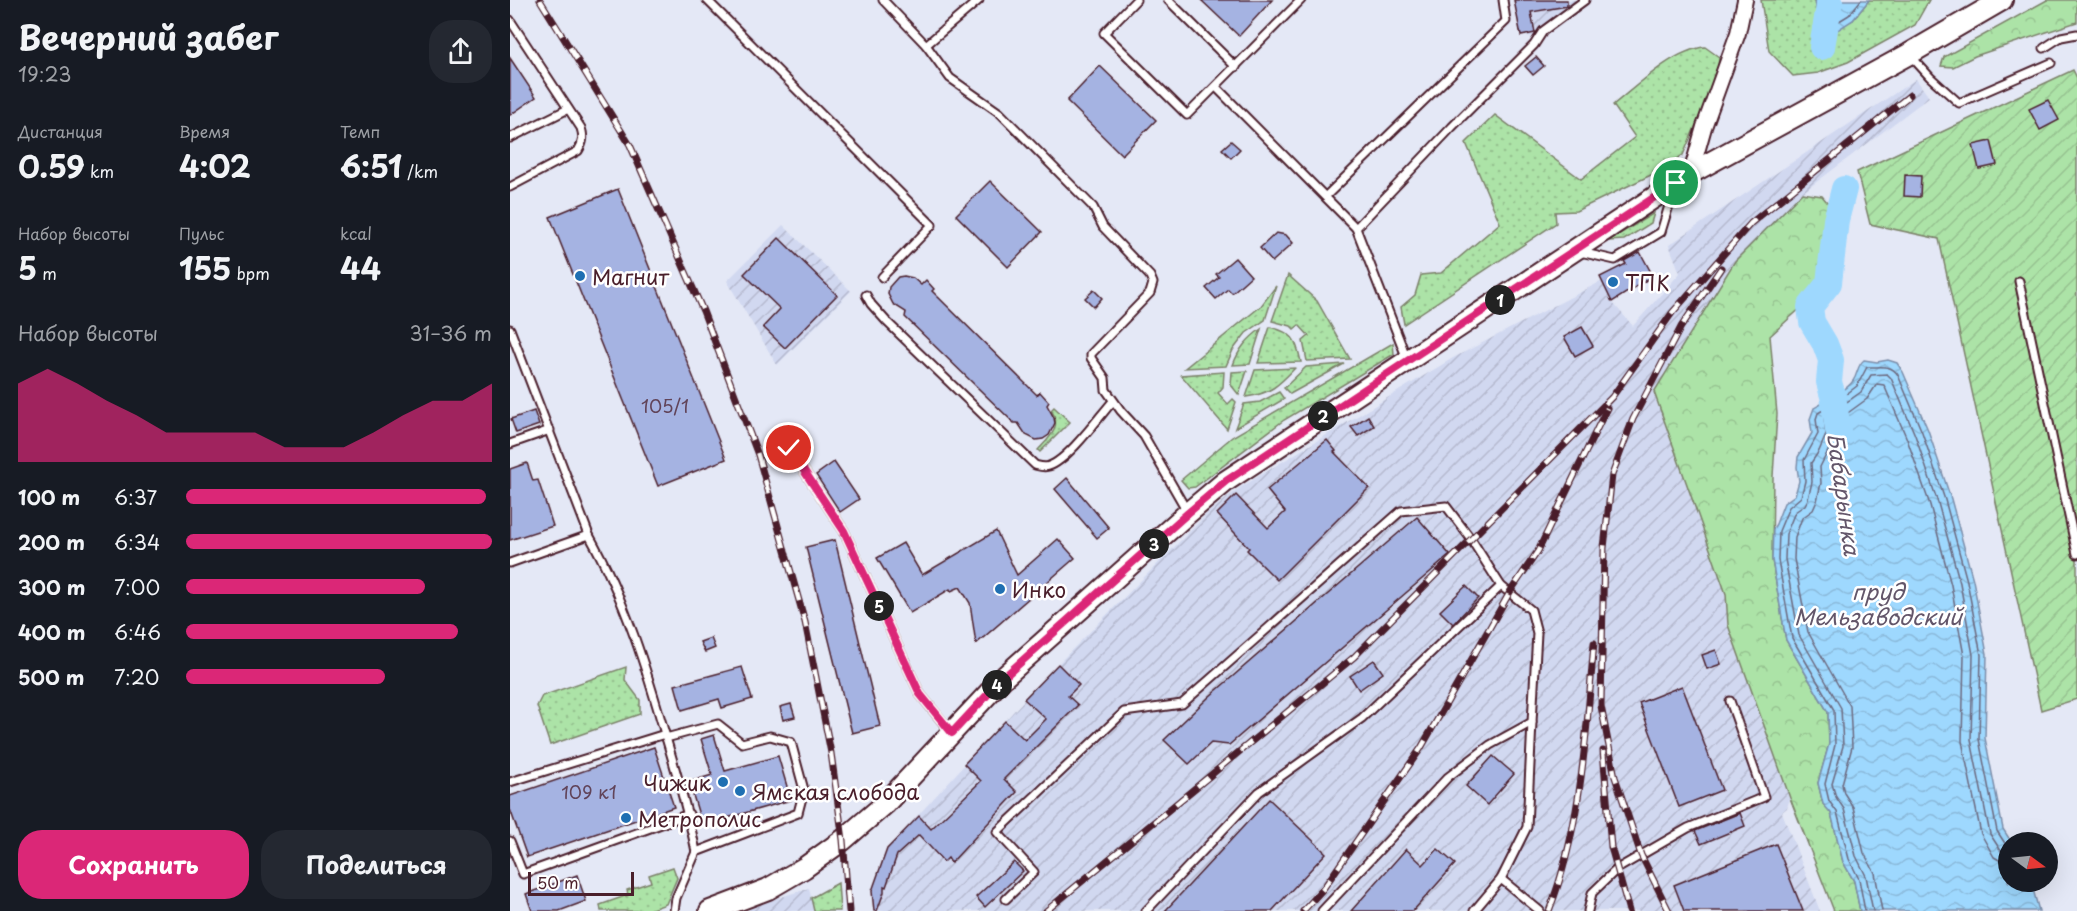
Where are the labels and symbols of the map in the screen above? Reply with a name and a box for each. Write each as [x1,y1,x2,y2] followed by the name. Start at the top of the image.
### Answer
[1650,157,1701,208] pin
[592,260,669,292] place label: Магнит
[1625,266,1670,298] place label: ТПК
[573,269,587,283] marker: Магнит
[1606,275,1620,289] marker: ТПК
[1485,285,1515,315] pin: 1
[641,392,689,419] house number: 105/1
[1308,401,1338,431] pin: 2
[763,422,814,473] pin
[1820,431,1870,559] water label: Бабарынка
[1139,529,1169,559] pin: 3
[1012,573,1066,605] place label: Инко
[1794,574,1965,632] water label: пруд Мельзаводский
[993,582,1007,596] marker: Инко
[864,591,894,621] pin: 5
[982,670,1012,700] pin: 4
[643,766,712,798] place label: Чижик
[716,775,730,789] marker: Чижик
[752,775,919,807] place label: Ямская слобода
[561,778,617,805] house number: 109 к1
[733,784,747,798] marker: Ямская слобода
[638,802,761,834] place label: Метрополис
[619,811,633,825] marker: Метрополис
[1998,832,2058,892] north arrow
[528,869,634,896] scale bar

